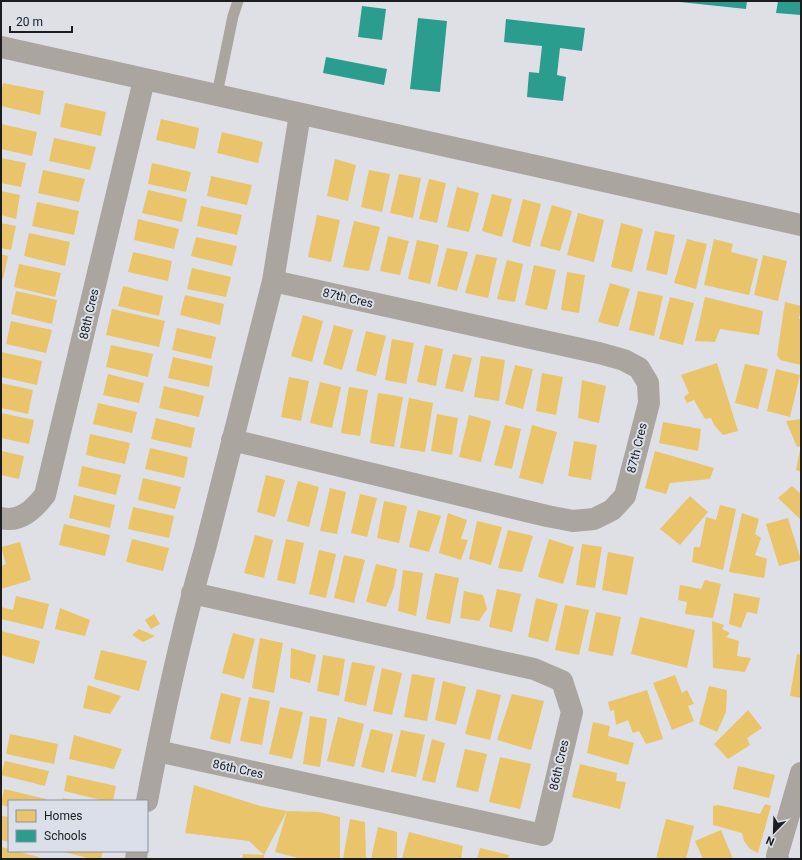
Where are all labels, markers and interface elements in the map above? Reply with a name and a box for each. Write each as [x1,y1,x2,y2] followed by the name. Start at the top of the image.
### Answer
[10,8,72,34] scale bar
[16,15,43,29] text: 20 m
[321,285,375,311] street label: 87th Cres
[76,287,102,341] street label: 88th Cres
[624,421,650,475] street label: 87th Cres
[546,738,572,792] street label: 86th Cres
[211,757,265,781] street label: 86th Cres
[8,800,148,852] legend
[44,809,82,823] text: Homes
[754,812,794,852] north arrow
[44,829,87,843] text: Schools
[764,833,776,848] text: N

